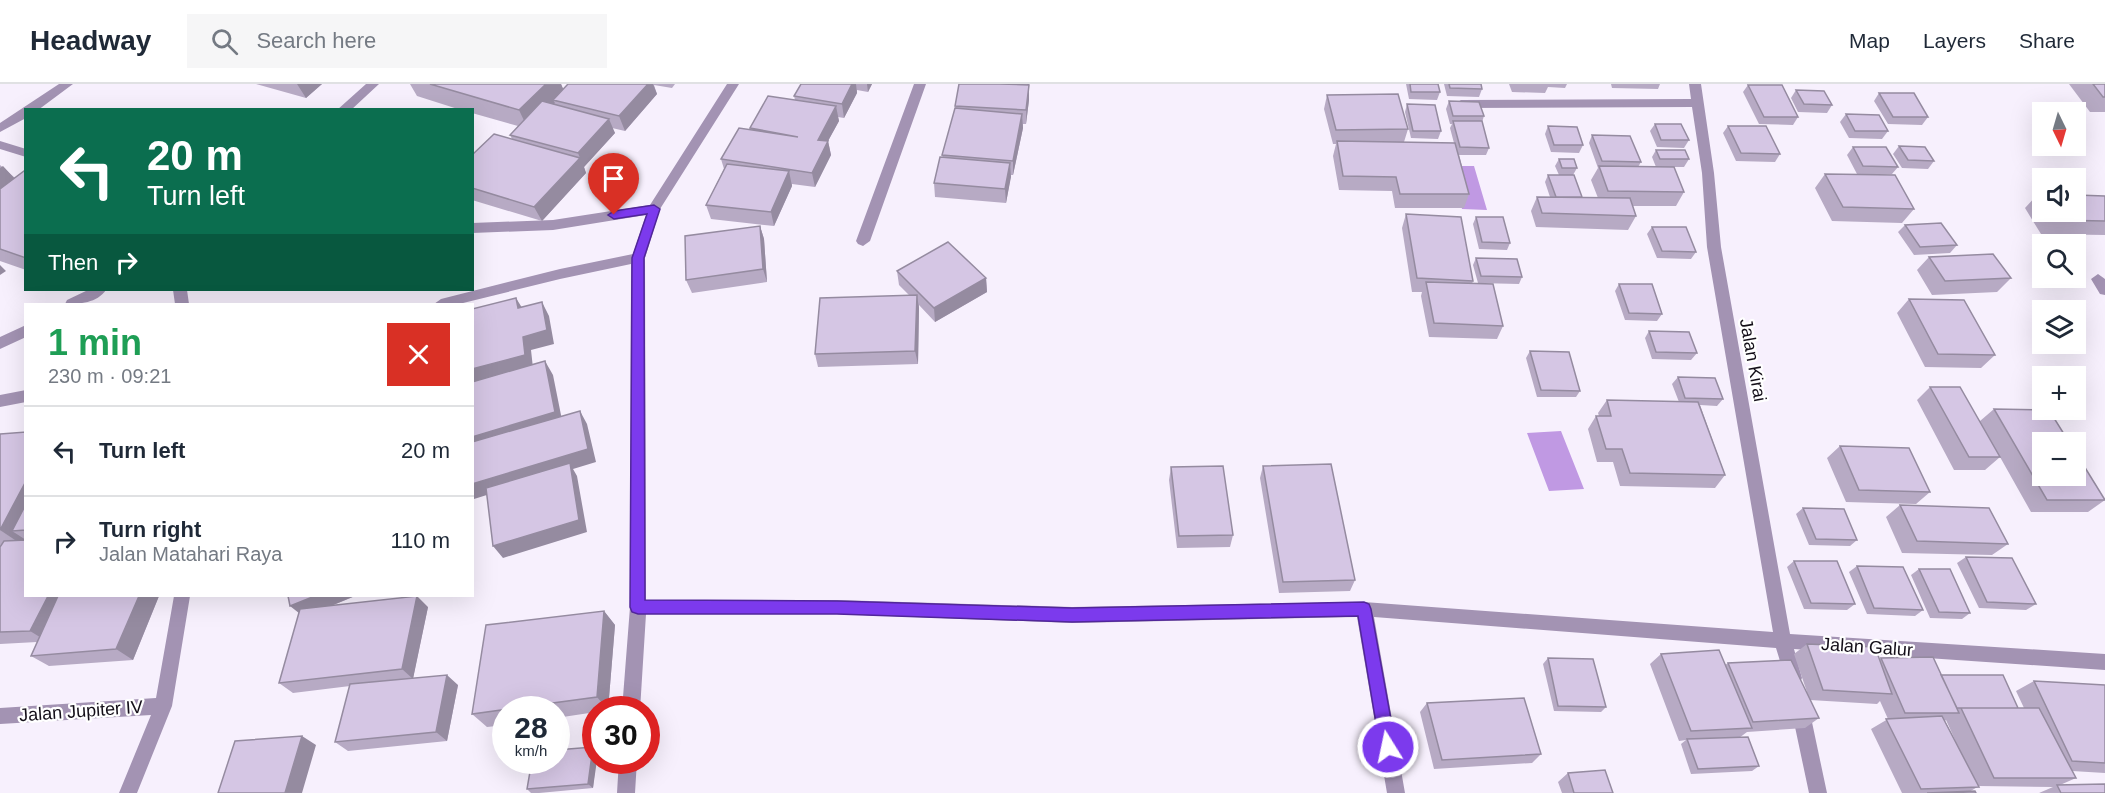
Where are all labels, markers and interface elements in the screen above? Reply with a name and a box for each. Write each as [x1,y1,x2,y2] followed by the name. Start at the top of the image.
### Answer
[187,14,607,68] search box
[30,25,151,56] text: Headway
[208,25,241,58] icon: search
[256,28,376,53] text: Search here
[1849,29,1890,52] text: Map
[1923,29,1986,52] text: Layers
[2019,29,2075,52] text: Share
[2032,102,2086,156] north arrow
[2032,102,2086,486] map controls
[48,132,126,210] icon: left
[147,132,243,179] text: 20 m
[588,153,639,215] pin
[597,162,630,195] icon: arrive
[2032,168,2086,222] button: sound
[147,181,245,211] text: Turn left
[2032,234,2086,288] button: search
[110,246,143,279] icon: right
[48,250,98,275] text: Then
[2032,300,2086,354] button: layers
[1736,317,1770,403] street label: Jalan Kirai
[48,322,142,363] text: 1 min
[387,323,450,386] button: close
[48,365,171,387] text: 230 m · 09:21
[2032,366,2086,420] button: +
[2032,432,2086,486] button: −
[48,435,81,468] icon: left
[99,438,185,463] text: Turn left
[401,438,450,463] text: 20 m
[99,517,201,542] text: Turn right
[48,525,81,558] icon: right
[390,528,450,553] text: 110 m
[99,543,282,565] text: Jalan Matahari Raya
[1820,634,1914,660] street label: Jalan Galur
[582,696,660,774] speed limit sign: 30
[18,697,144,725] street label: Jalan Jupiter IV
[514,711,548,744] text: 28
[1356,715,1420,779] position arrow
[515,742,547,759] text: km/h

